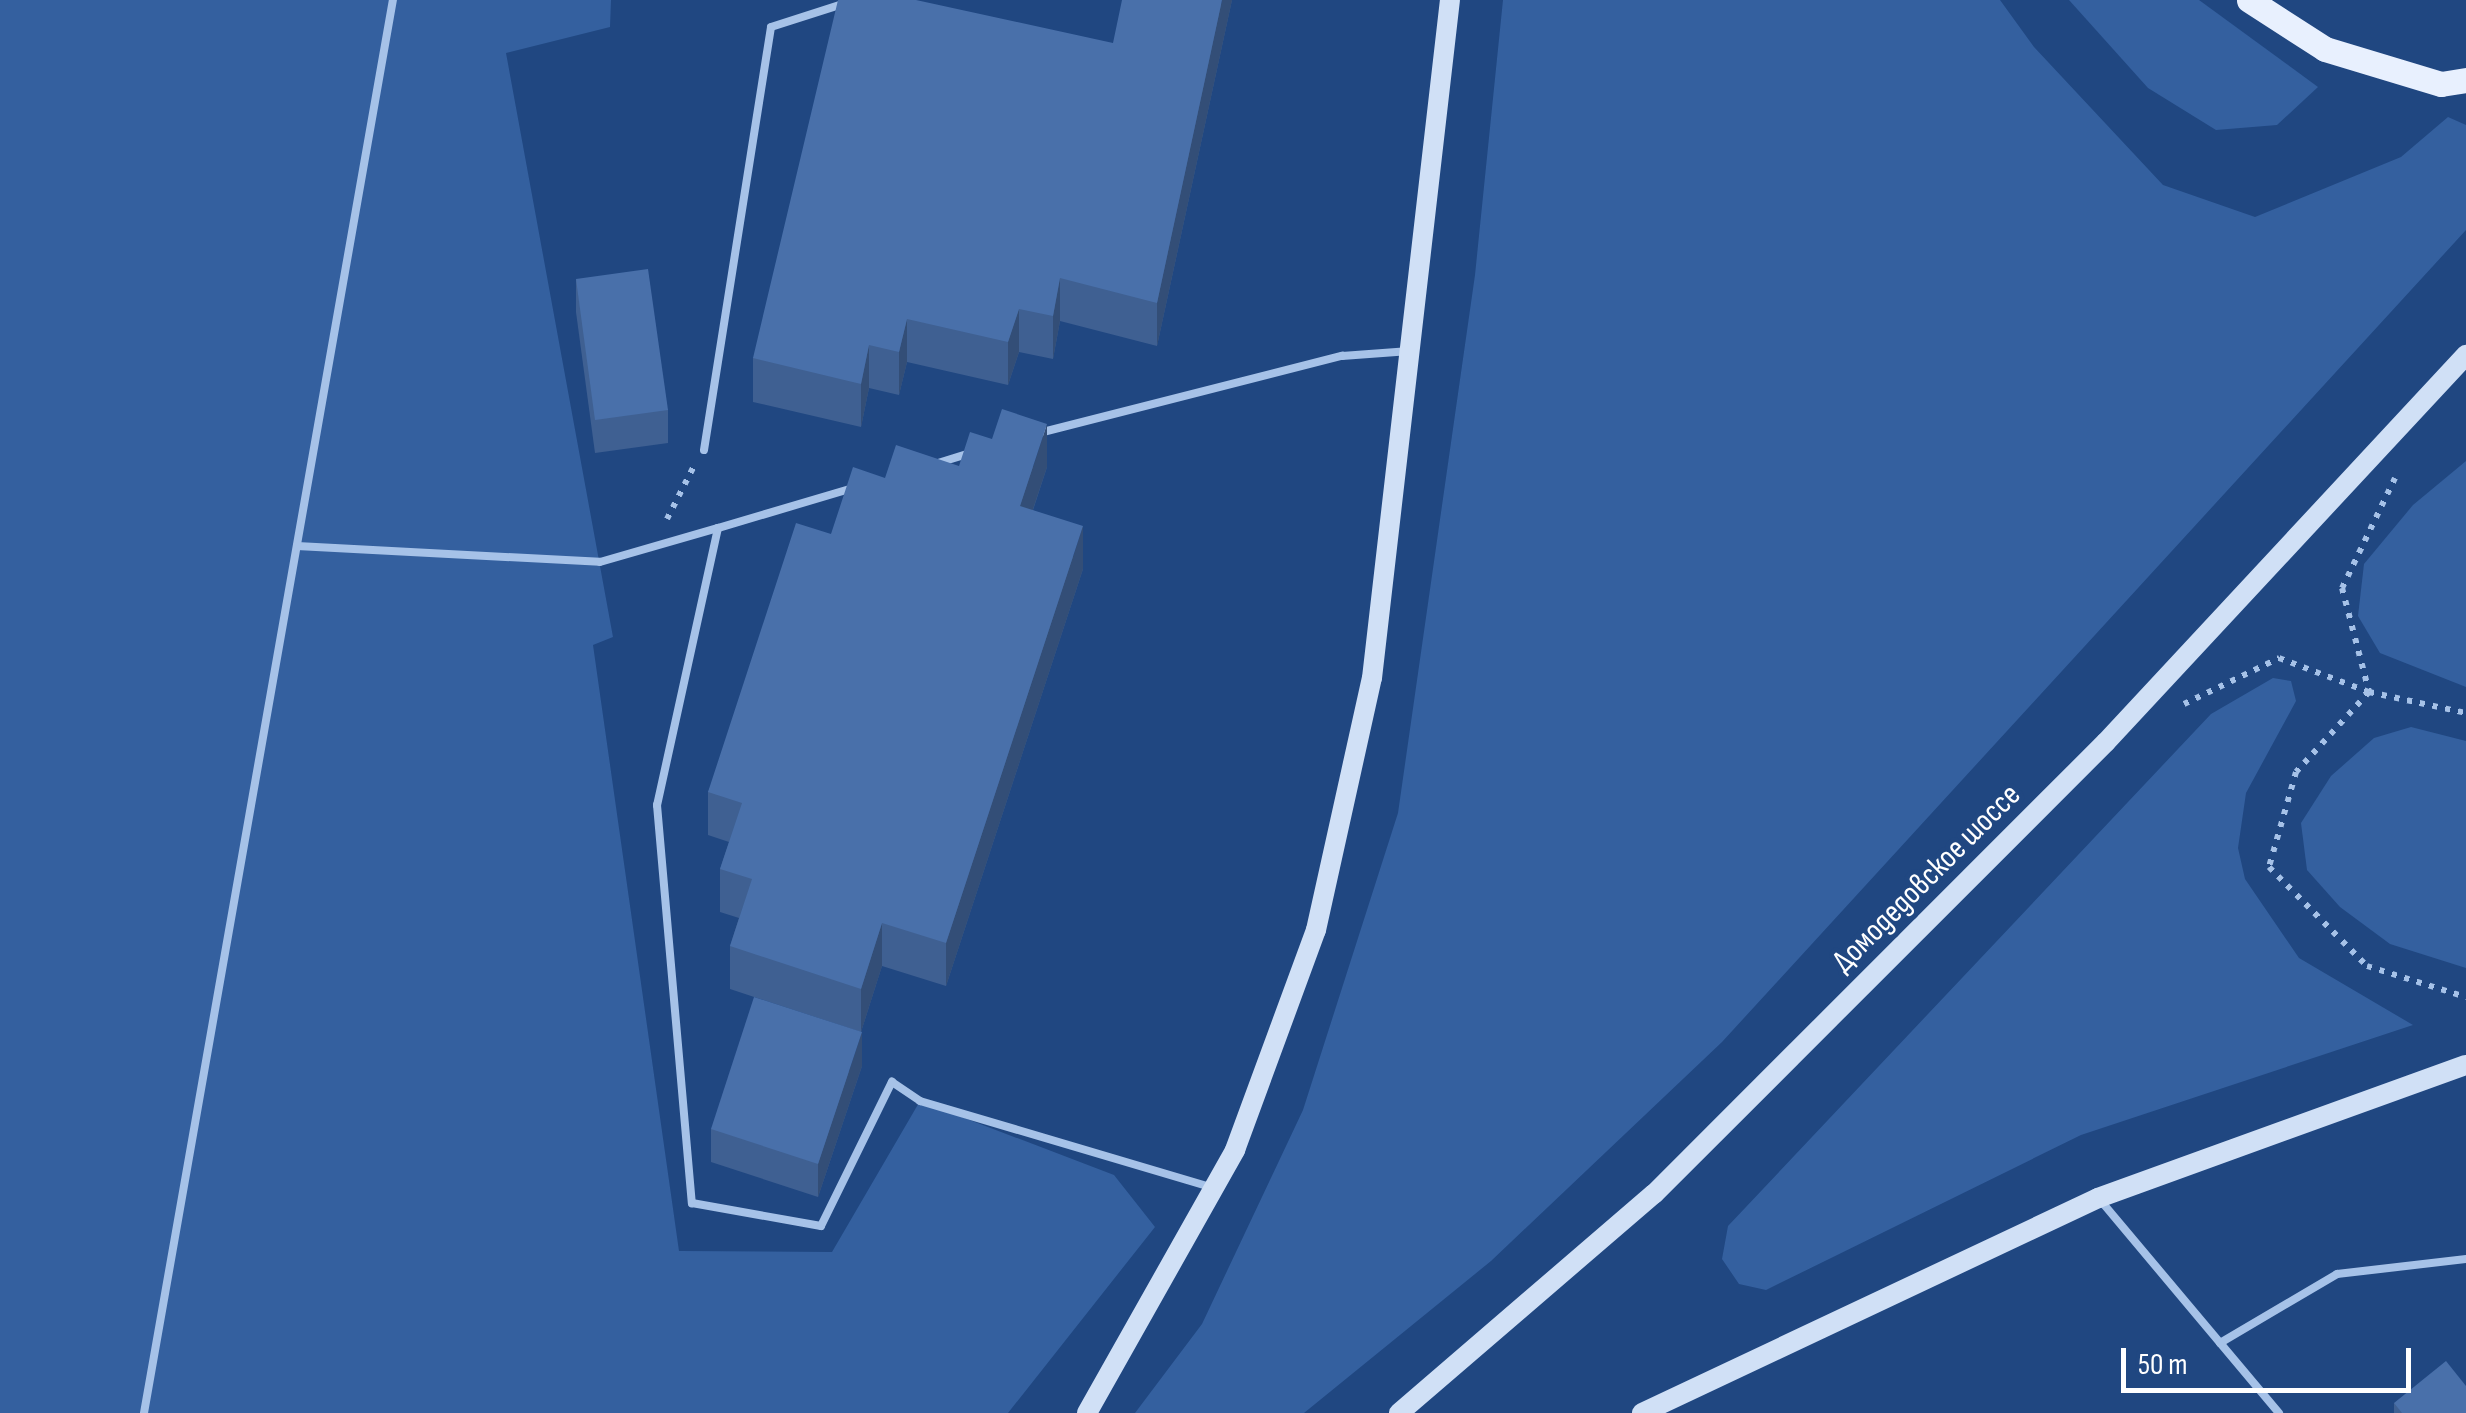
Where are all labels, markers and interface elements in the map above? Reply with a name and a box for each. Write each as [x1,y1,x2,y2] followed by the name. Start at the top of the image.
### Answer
[1825,777,2029,981] street label: Домодедовское шоссе
[2126,1328,2416,1390] scale bar
[2138,1347,2187,1383] text: 50 m

